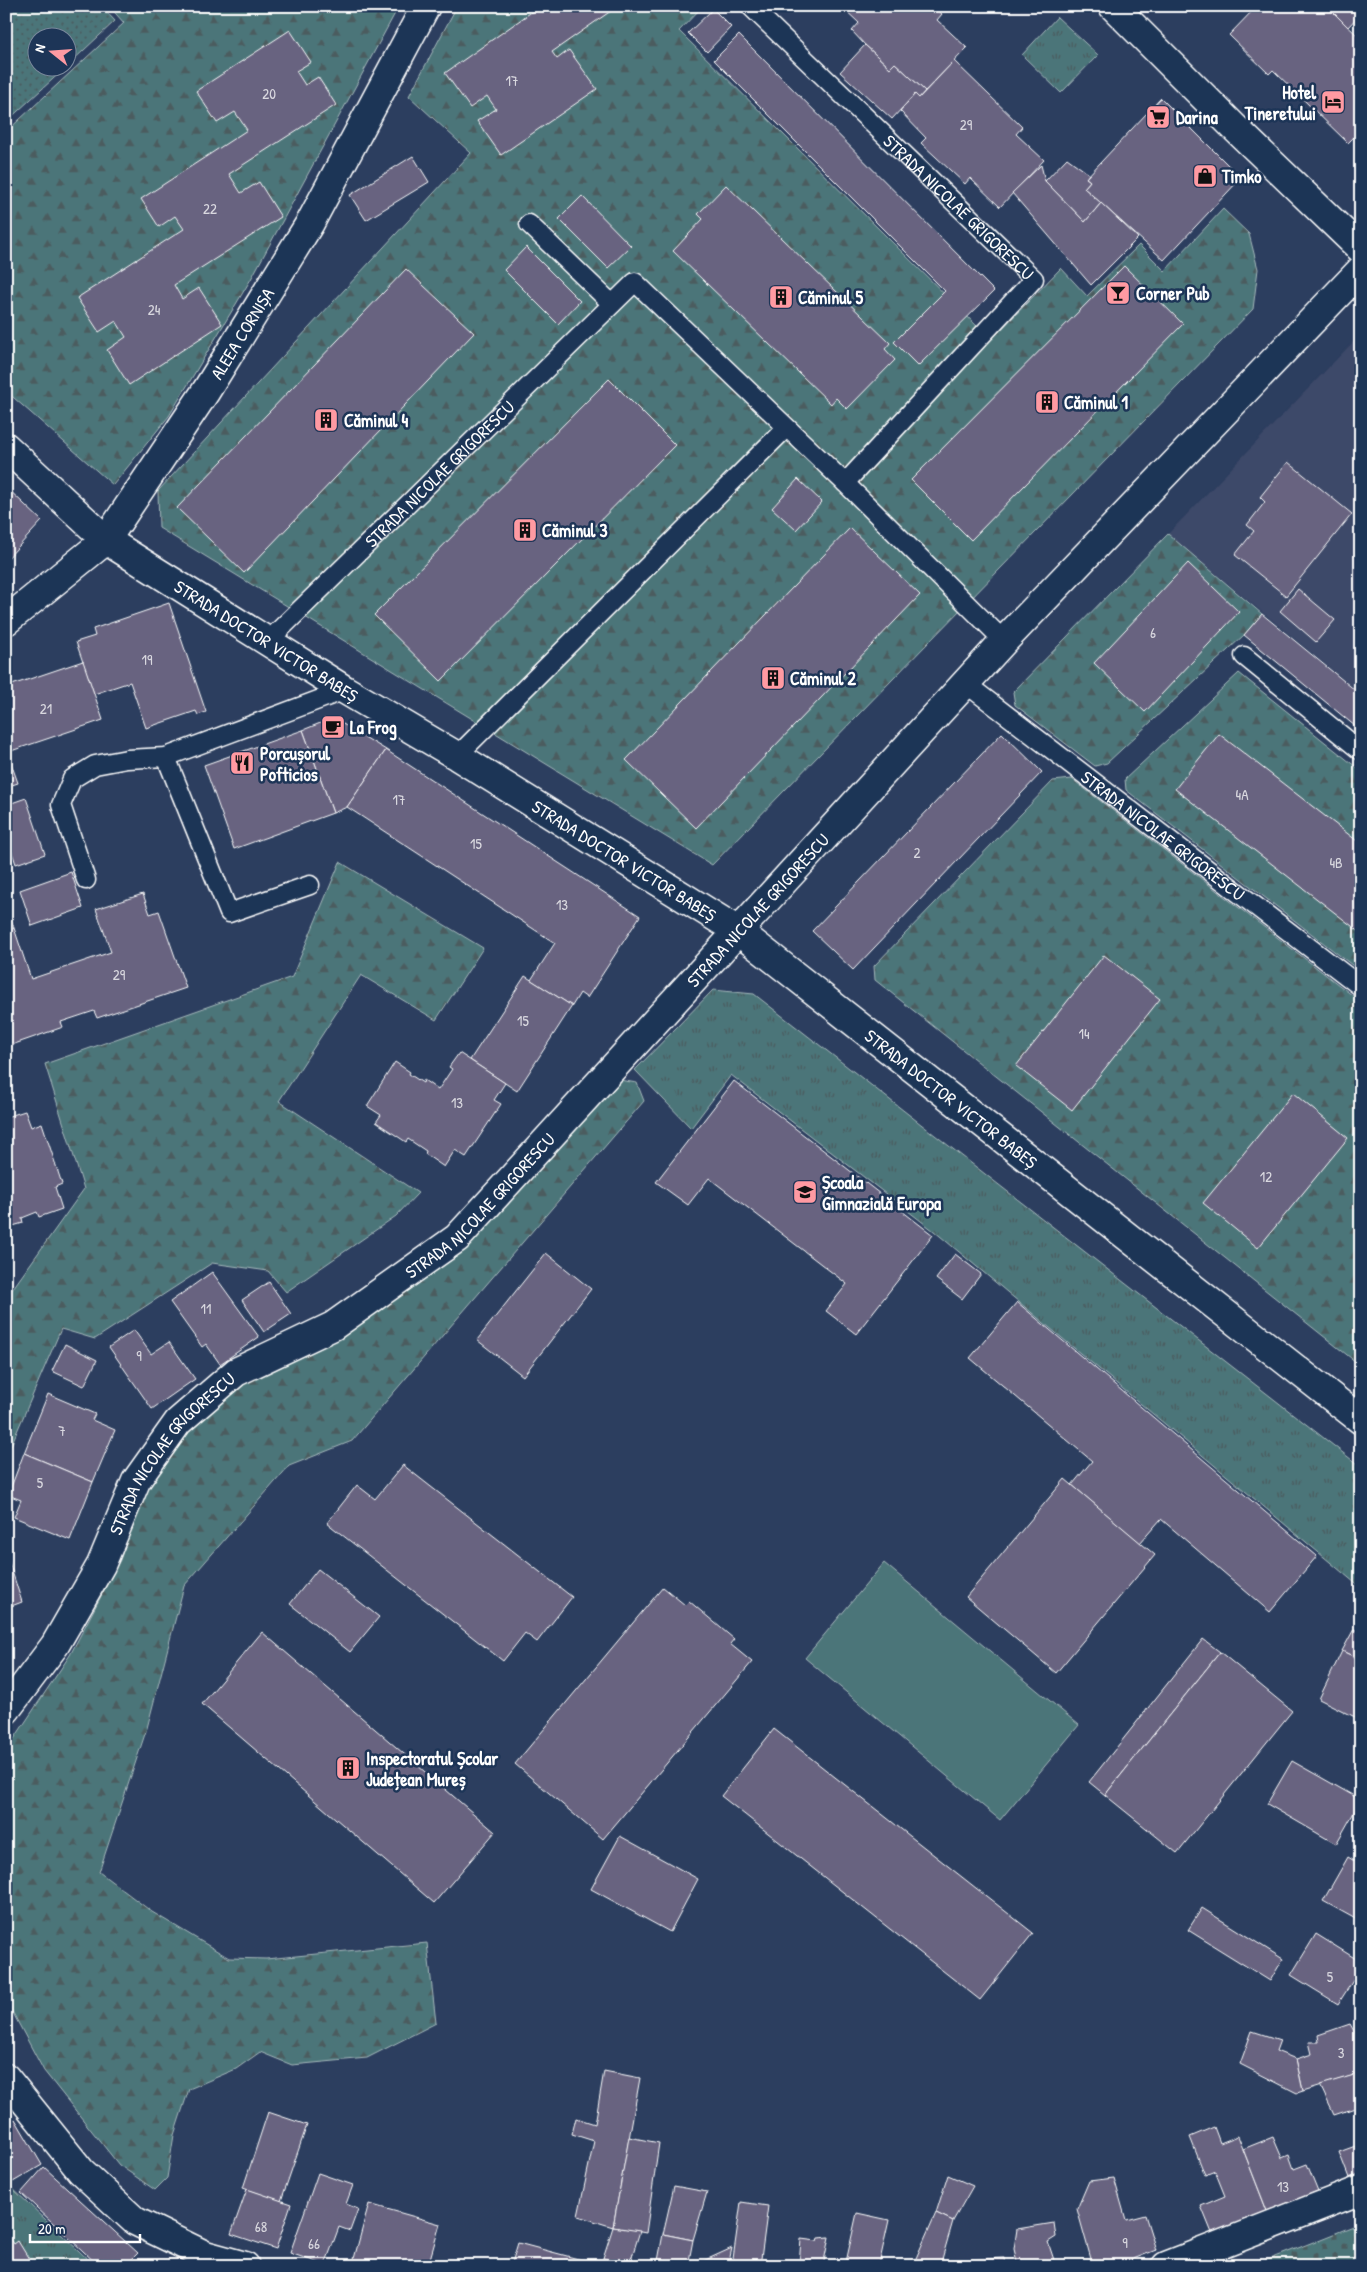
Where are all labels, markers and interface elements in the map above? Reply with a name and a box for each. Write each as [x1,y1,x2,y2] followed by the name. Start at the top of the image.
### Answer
[28,28,78,78] north arrow
[29,41,49,54] text: N
[506,70,518,91] house number: 17
[1244,80,1317,126] place label: Hotel Tineretului
[262,83,276,104] house number: 20
[1320,89,1346,115] hotel icon: Hotel Tineretului
[1145,104,1171,130] supermarket icon: Darina
[1176,105,1219,130] place label: Darina
[960,114,973,135] house number: 29
[878,129,1040,285] street label: STRADA NICOLAE GRIGORESCU
[1192,163,1218,189] shop icon: Timko
[1221,164,1262,189] place label: Timko
[203,198,217,219] house number: 22
[1105,280,1131,306] bar icon: Corner Pub
[1136,281,1210,306] place label: Corner Pub
[204,283,280,384] street label: ALEEA CORNIȘA
[768,284,794,310] building icon: Căminul 5
[798,285,863,310] place label: Căminul 5
[148,299,161,320] house number: 24
[1034,389,1060,415] building icon: Căminul 1
[1064,390,1128,415] place label: Căminul 1
[359,394,520,552] street label: STRADA NICOLAE GRIGORESCU
[313,407,339,433] building icon: Căminul 4
[344,408,408,433] place label: Căminul 4
[512,517,538,543] building icon: Căminul 3
[542,518,608,543] place label: Căminul 3
[170,574,363,708] street label: STRADA DOCTOR VICTOR BABEȘ
[1150,622,1156,643] house number: 6
[142,649,153,670] house number: 19
[760,665,786,691] building icon: Căminul 2
[790,666,856,691] place label: Căminul 2
[40,698,52,719] house number: 21
[320,714,346,740] cafe icon: La Frog
[350,715,397,741] place label: La Frog
[260,741,331,787] place label: Porcușorul Pofticios
[229,750,255,776] restaurant icon: Porcușorul Pofticios
[1076,764,1250,906] street label: STRADA NICOLAE GRIGORESCU
[1236,784,1249,805] house number: 4A
[393,789,405,810] house number: 17
[528,793,721,927] street label: STRADA DOCTOR VICTOR BABEȘ
[681,828,835,992] street label: STRADA NICOLAE GRIGORESCU
[470,833,483,854] house number: 15
[913,842,921,863] house number: 2
[1329,852,1343,873] house number: 4B
[556,894,568,915] house number: 13
[113,964,126,985] house number: 29
[517,1010,530,1031] house number: 15
[860,1023,1043,1174] street label: STRADA DOCTOR VICTOR BABEȘ
[1078,1023,1090,1044] house number: 14
[451,1092,463,1113] house number: 13
[400,1127,560,1284] street label: STRADA NICOLAE GRIGORESCU
[1260,1166,1272,1187] house number: 12
[822,1170,942,1217] place label: Școala Gimnazială Europa
[792,1179,818,1205] school or university icon: Școala Gimnazială Europa
[201,1298,211,1319] house number: 11
[136,1345,142,1366] house number: 9
[103,1366,240,1538] street label: STRADA NICOLAE GRIGORESCU
[58,1420,66,1441] house number: 7
[37,1472,44,1493] house number: 5
[366,1746,498,1792] place label: Inspectoratul Școlar Județean Mureș
[335,1755,361,1781] building icon: Inspectoratul Școlar Județean Mureș
[1327,1966,1334,1987] house number: 5
[1338,2042,1345,2063] house number: 3
[1277,2176,1289,2197] house number: 13
[30,2212,140,2244] scale bar
[255,2216,267,2237] house number: 68
[38,2218,65,2239] text: 20 m
[1122,2232,1128,2253] house number: 9
[308,2233,320,2254] house number: 66

